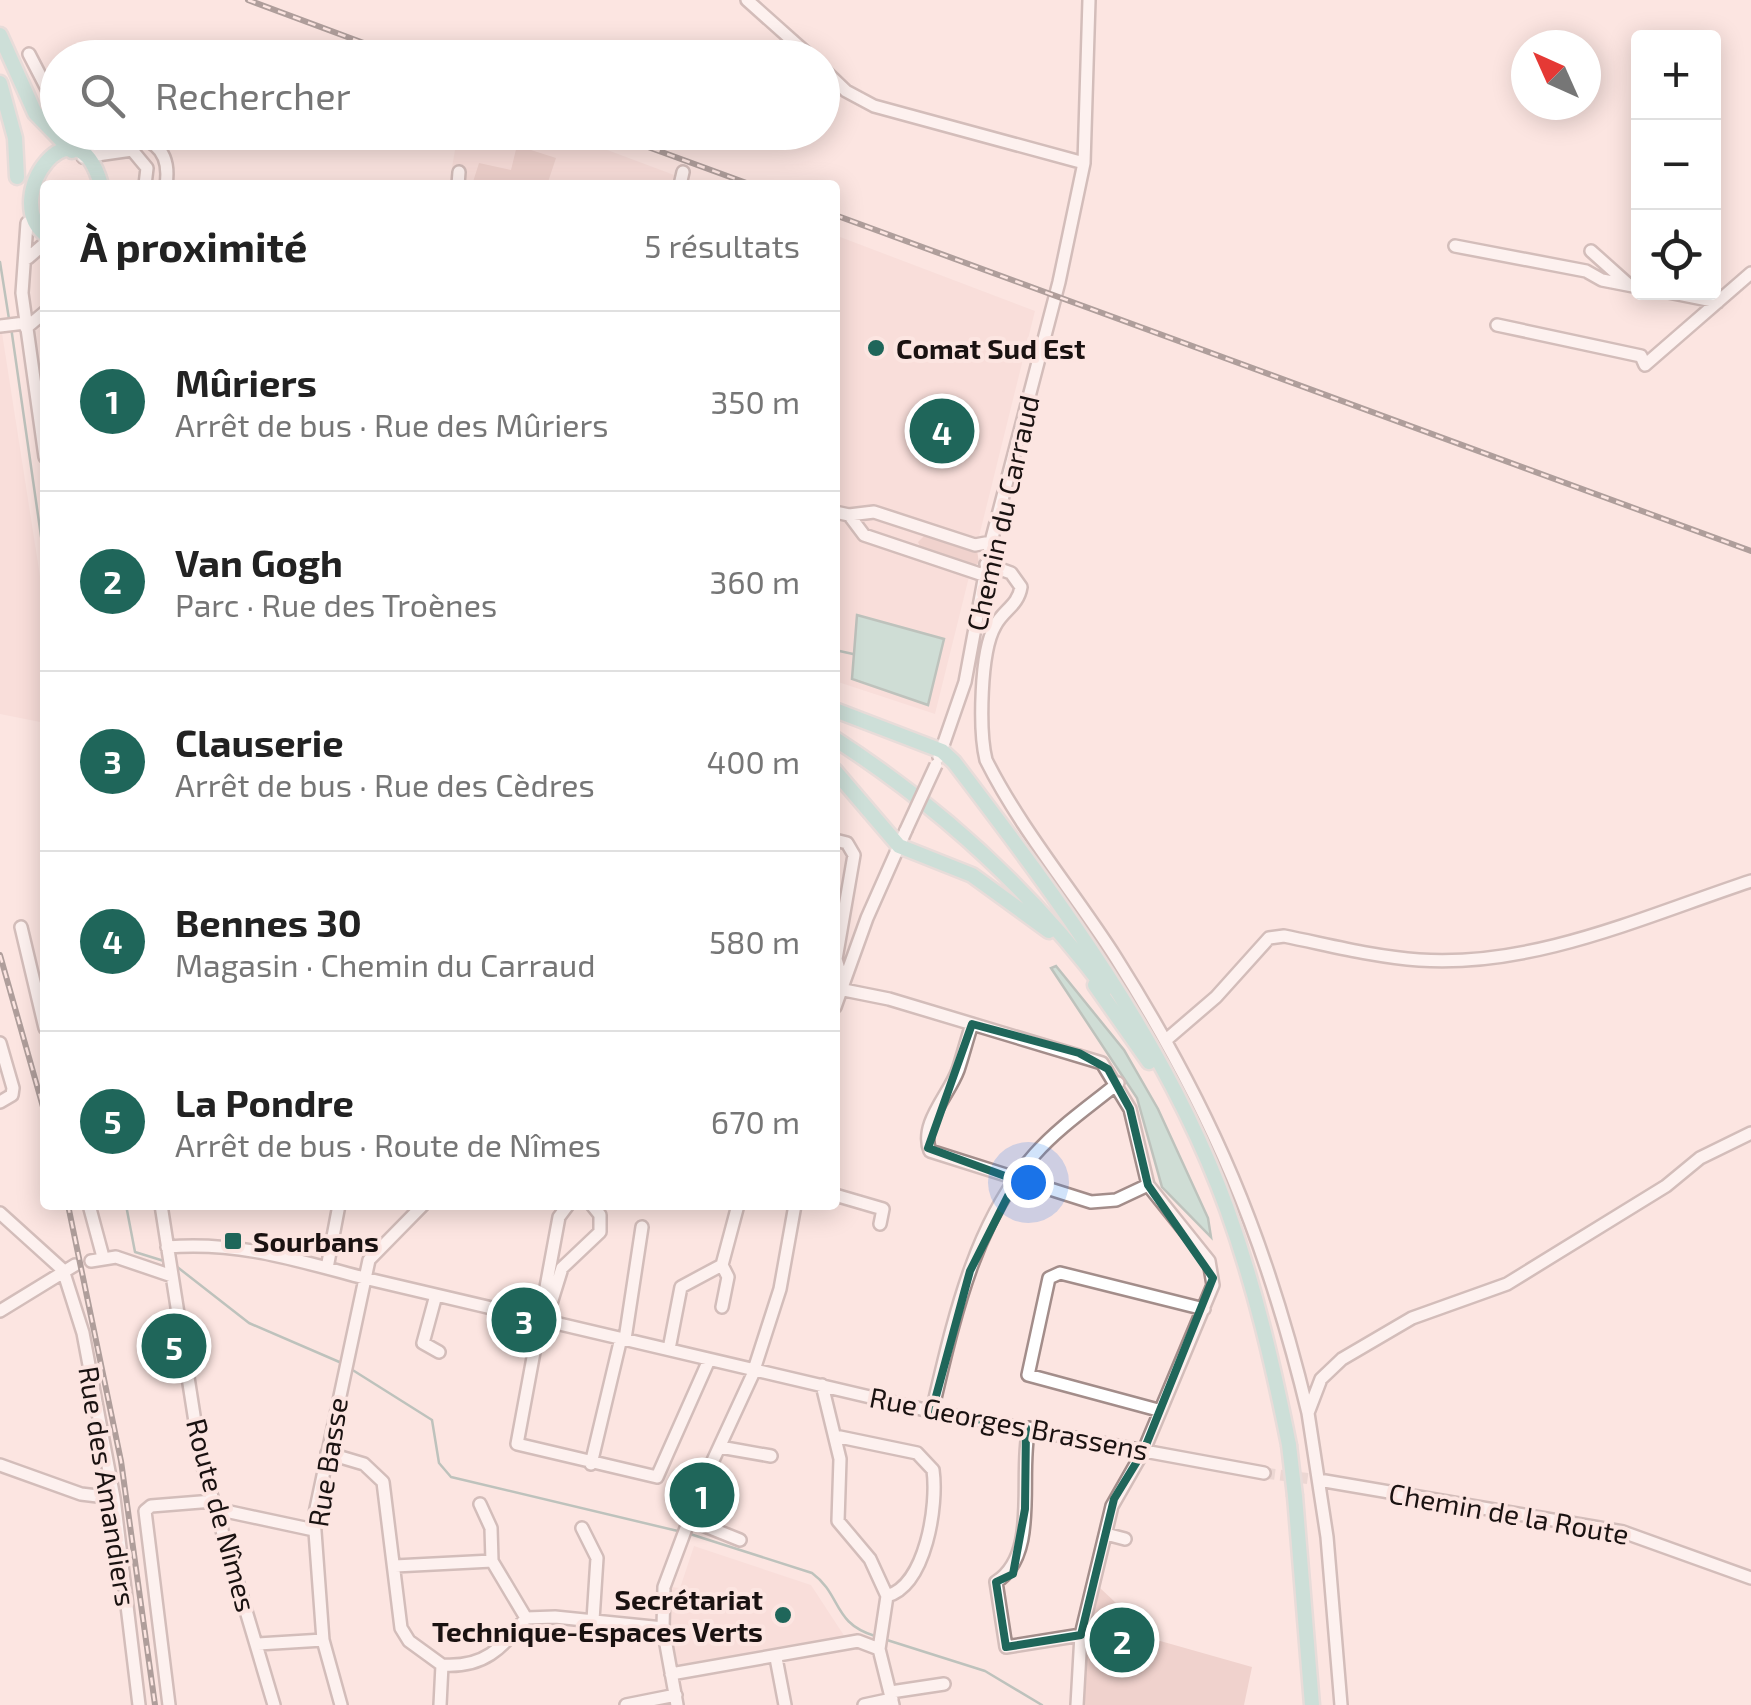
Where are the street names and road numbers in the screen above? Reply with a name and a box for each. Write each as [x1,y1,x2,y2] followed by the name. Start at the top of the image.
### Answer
[958,392,1046,634] street label: Chemin du Carraud
[72,1364,144,1608] street label: Rue des Amandiers
[867,1379,1151,1467] street label: Rue Georges Brassens
[300,1395,354,1529] street label: Rue Basse
[180,1415,264,1615] street label: Route de Nîmes
[1386,1475,1632,1551] street label: Chemin de la Route

